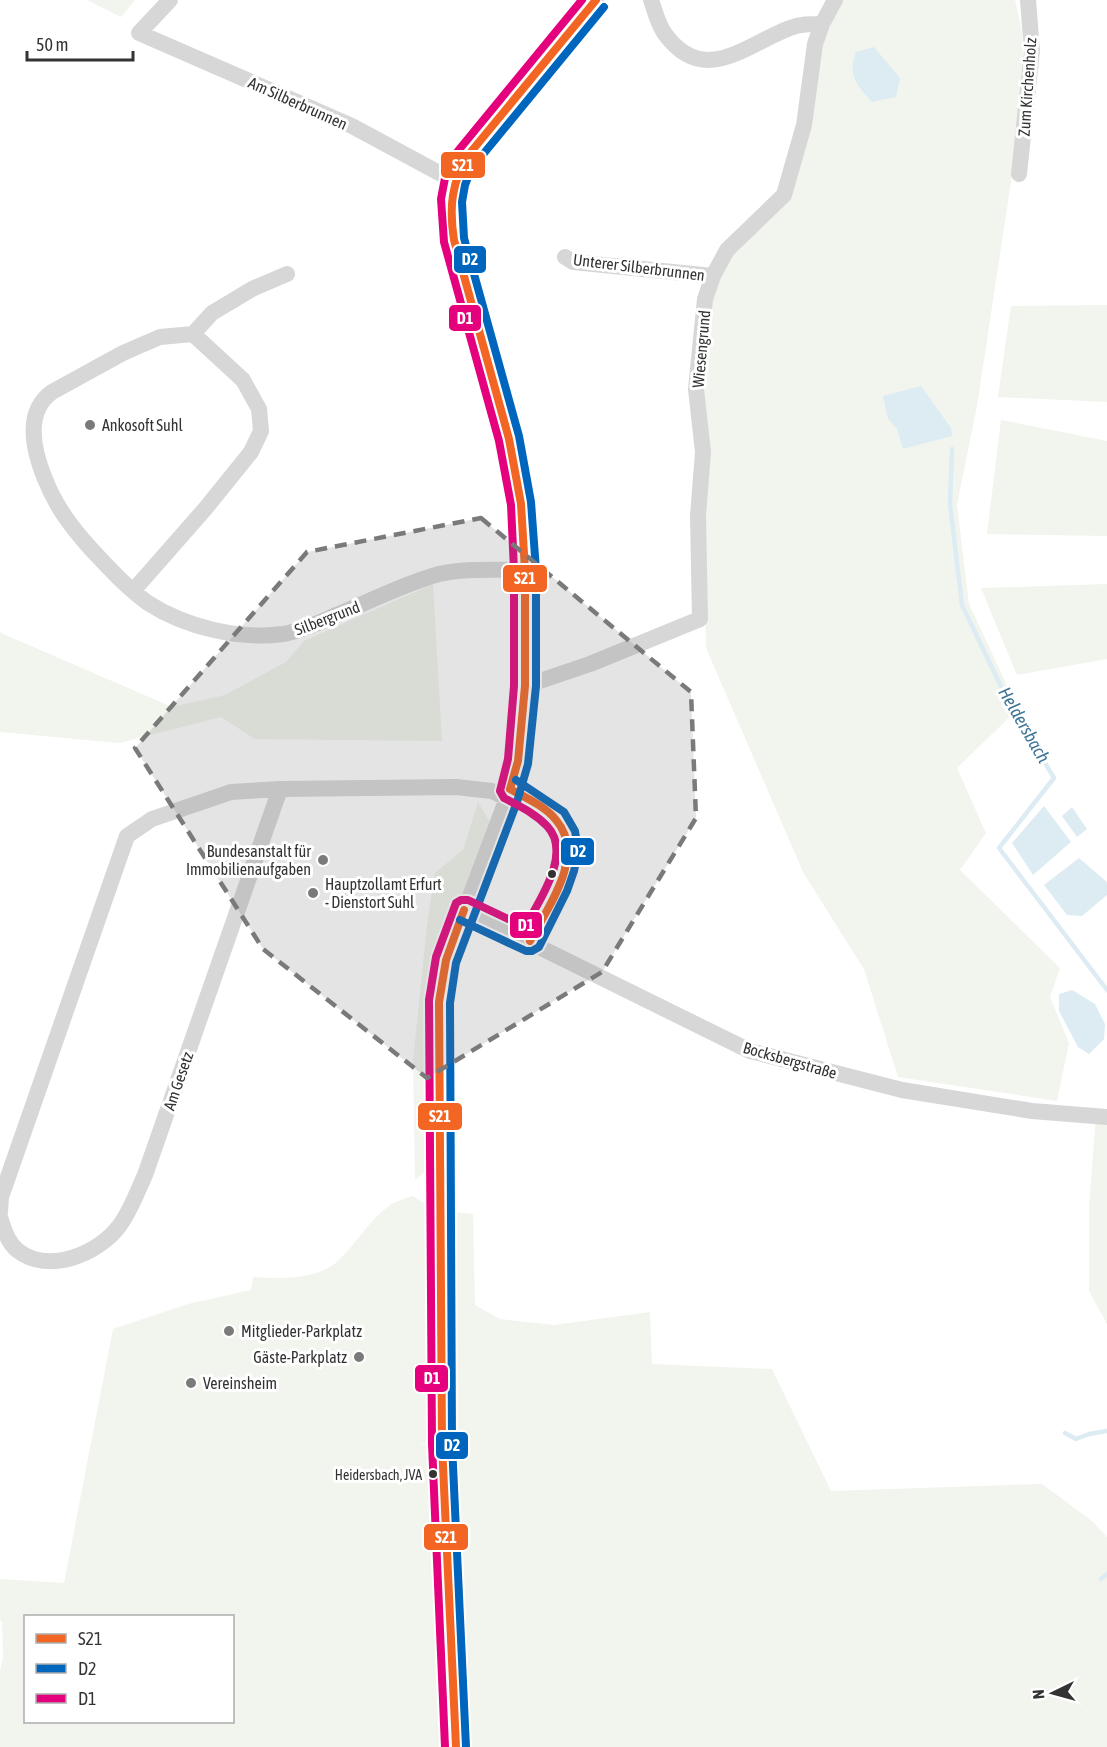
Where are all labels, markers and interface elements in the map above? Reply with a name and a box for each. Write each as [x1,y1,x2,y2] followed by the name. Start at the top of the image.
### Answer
[27,24,134,62] scale bar
[36,34,68,55] text: 50 m
[1015,37,1039,137] street label: Zum Kirchenholz
[246,73,350,133] street label: Am Silberbrunnen
[440,151,486,179] line badge: S21
[452,156,474,174] text: S21
[453,245,487,274] line badge: D2
[462,250,478,268] text: D2
[572,250,706,284] street label: Unterer Silberbrunnen
[448,304,482,332] line badge: D1
[457,309,474,327] text: D1
[689,309,714,389] street label: Wiesengrund
[102,416,183,434] place label: Ankosoft Suhl
[83,418,97,432] marker: Ankosoft Suhl
[502,564,548,593] line badge: S21
[514,569,536,587] text: S21
[292,597,363,640] street label: Silbergrund
[994,683,1055,767] water label: Heldersbach
[560,837,595,866] line badge: D2
[186,842,311,879] place label: Bundesanstalt für Immobilienaufgaben
[570,842,586,860] text: D2
[316,853,330,867] marker: Bundesanstalt für Immobilienaufgaben
[546,868,558,880] unlabelled marker
[325,875,442,911] place label: Hauptzollamt Erfurt - Dienstort Suhl
[306,886,320,900] marker: Hauptzollamt Erfurt - Dienstort Suhl
[509,911,543,939] line badge: D1
[518,916,535,934] text: D1
[741,1038,839,1083] street label: Bocksbergstraße
[160,1049,196,1113] street label: Am Gesetz
[417,1102,463,1131] line badge: S21
[429,1107,451,1125] text: S21
[241,1322,362,1341] place label: Mitglieder-Parkplatz
[222,1324,236,1338] marker: Mitglieder-Parkplatz
[253,1348,347,1367] place label: Gäste-Parkplatz
[352,1350,366,1364] marker: Gäste-Parkplatz
[414,1364,449,1393] line badge: D1
[424,1369,441,1387] text: D1
[203,1374,277,1392] place label: Vereinsheim
[184,1376,198,1390] marker: Vereinsheim
[435,1431,469,1460] line badge: D2
[444,1436,460,1454] text: D2
[335,1467,422,1483] place label: Heidersbach, JVA
[427,1468,439,1480] marker: Heidersbach, JVA
[423,1523,469,1551] line badge: S21
[435,1528,457,1546] text: S21
[24,1615,234,1723] legend
[78,1628,102,1649] text: S21
[78,1658,97,1679] text: D2
[1023,1663,1083,1723] north arrow
[78,1688,97,1709] text: D1
[1029,1689,1047,1700] text: N

